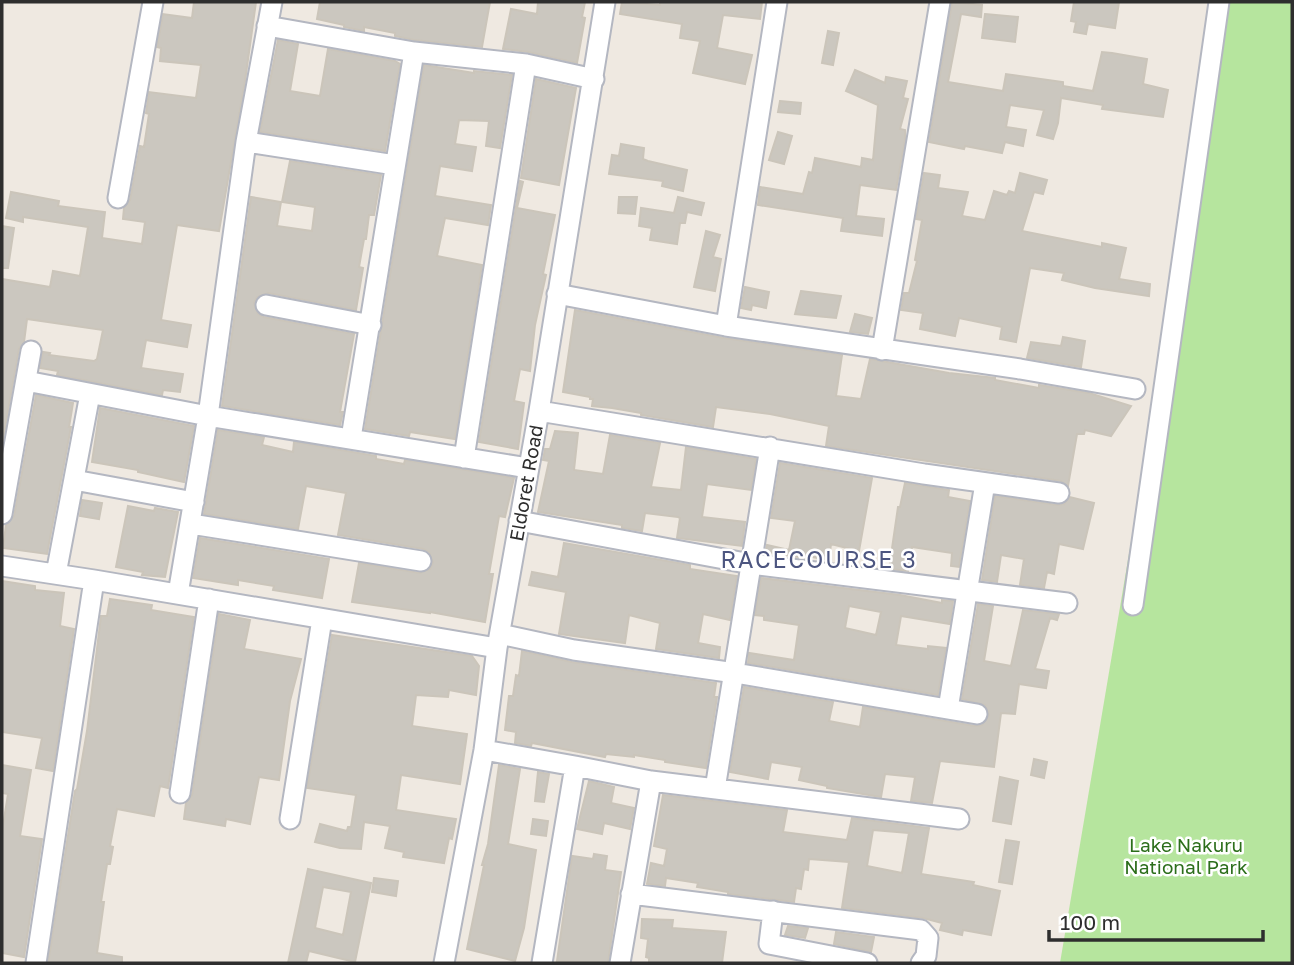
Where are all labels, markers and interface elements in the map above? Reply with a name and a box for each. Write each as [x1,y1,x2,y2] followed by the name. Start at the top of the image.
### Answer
[504,423,547,543] street label: Eldoret Road
[720,545,918,573] district label: RACECOURSE 3
[1124,833,1248,878] park label: Lake Nakuru National Park
[1049,898,1262,942] scale bar
[1060,909,1120,935] text: 100 m

